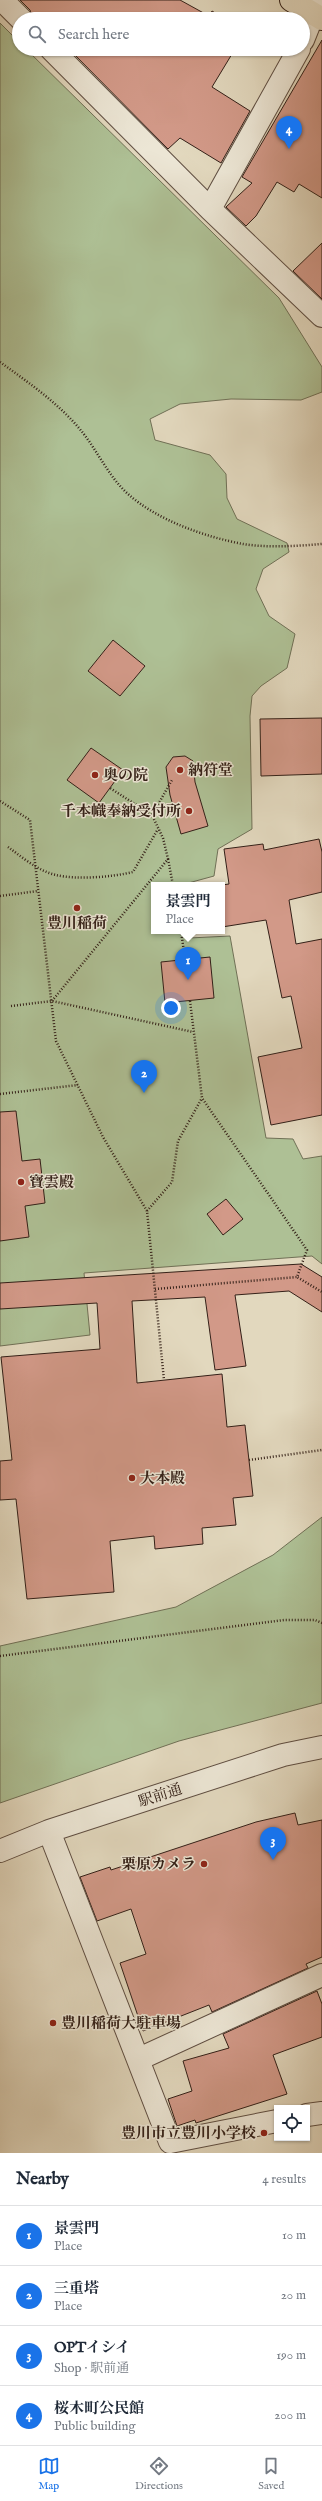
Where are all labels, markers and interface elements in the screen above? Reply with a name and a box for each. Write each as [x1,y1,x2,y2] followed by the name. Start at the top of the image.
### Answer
[12,12,310,56] search box
[26,23,48,45] icon: search
[58,25,129,44] text: Search here
[276,116,302,149] pin: 4
[188,761,233,780] place label: 納符堂
[175,765,185,775] marker: 納符堂
[103,766,148,785] place label: 奥の院
[90,770,100,780] marker: 奥の院
[61,802,181,821] place label: 千本幟奉納受付所
[184,806,194,816] marker: 千本幟奉納受付所
[151,882,225,934] popup
[165,892,211,911] text: 景雲門
[72,903,82,913] marker: 豊川稲荷
[165,911,194,928] text: Place
[47,914,107,933] place label: 豊川稲荷
[175,947,201,980] pin: 1
[161,998,181,1018] your location
[131,1060,157,1093] pin: 2
[29,1173,74,1192] place label: 寶雲殿
[16,1177,26,1187] marker: 寶雲殿
[140,1469,185,1488] place label: 大本殿
[127,1473,137,1483] marker: 大本殿
[136,1779,184,1811] street label: 駅前通
[260,1827,286,1860] pin: 3
[121,1855,196,1874] place label: 栗原カメラ
[199,1859,209,1869] marker: 栗原カメラ
[61,2014,181,2033] place label: 豊川稲荷大駐車場
[48,2018,58,2028] marker: 豊川稲荷大駐車場
[274,2105,310,2141] map controls
[274,2105,310,2141] button: locate
[121,2124,256,2143] place label: 豊川市立豊川小学校
[259,2128,269,2138] marker: 豊川市立豊川小学校
[16,2169,69,2190] text: Nearby
[262,2171,306,2188] text: 4 results
[54,2219,99,2238] text: 景雲門
[27,2227,31,2244] text: 1
[282,2227,306,2244] text: 10 m
[54,2238,82,2255] text: Place
[54,2279,99,2298] text: 三重塔
[26,2287,32,2304] text: 2
[281,2287,306,2304] text: 20 m
[54,2298,82,2315] text: Place
[54,2338,130,2357] text: OPTイシイ
[27,2347,31,2364] text: 3
[276,2347,306,2364] text: 190 m
[54,2360,129,2377] text: Shop · 駅前通
[54,2399,144,2418] text: 桜木町公民館
[26,2407,32,2424] text: 4
[274,2407,306,2424] text: 200 m
[54,2418,136,2435] text: Public building
[38,2455,60,2493] tab: Map
[135,2455,183,2493] tab: Directions
[258,2455,284,2493] tab: Saved

